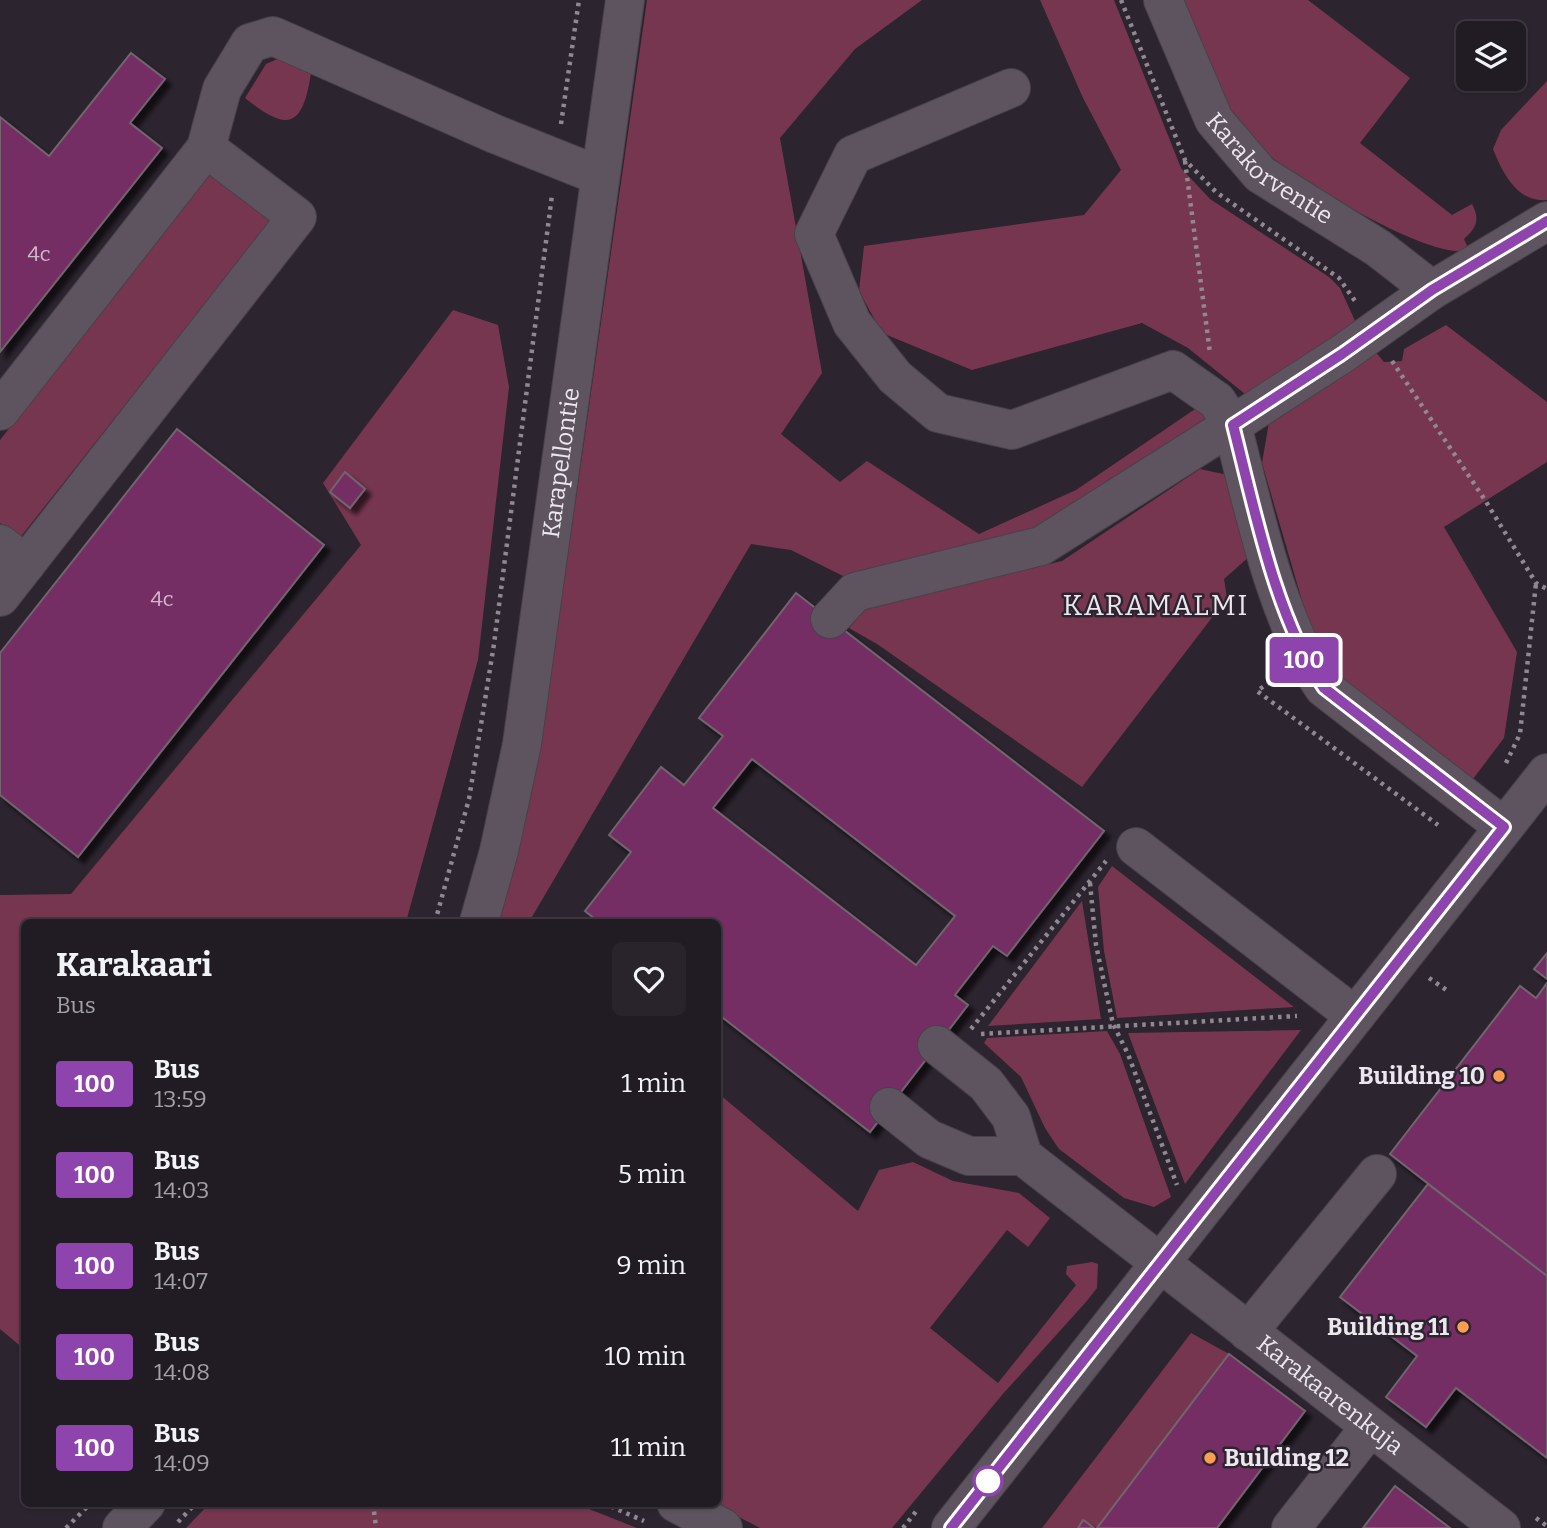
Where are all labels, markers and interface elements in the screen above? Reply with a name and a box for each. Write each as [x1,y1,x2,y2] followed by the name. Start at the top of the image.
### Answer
[1456,21,1526,91] map controls
[1456,21,1526,91] button: layers
[1200,107,1338,230] street label: Karakorventie
[27,241,51,267] house number: 4c
[537,386,585,540] street label: Karapellontie
[150,586,174,612] house number: 4c
[1063,589,1249,622] district label: KARAMALMI
[1264,637,1344,683] line badge: 100
[1284,646,1324,674] text: 100
[612,942,686,1016] button: heart
[56,945,212,985] text: Karakaari
[56,991,96,1019] text: Bus
[154,1054,200,1085] text: Bus
[1358,1062,1485,1090] place label: Building 10
[621,1068,686,1099] text: 1 min
[1491,1068,1507,1084] marker: Building 10
[74,1070,115,1098] text: 100
[154,1085,207,1113] text: 13:59
[154,1145,200,1176] text: Bus
[618,1159,686,1190] text: 5 min
[74,1161,115,1189] text: 100
[154,1176,209,1204] text: 14:03
[154,1236,200,1267] text: Bus
[617,1250,686,1281] text: 9 min
[74,1252,115,1280] text: 100
[154,1267,208,1295] text: 14:07
[1327,1313,1450,1341] place label: Building 11
[1455,1319,1471,1335] marker: Building 11
[154,1327,200,1358] text: Bus
[1251,1329,1409,1461] street label: Karakaarenkuja
[605,1341,686,1372] text: 10 min
[74,1343,115,1371] text: 100
[154,1358,210,1386] text: 14:08
[154,1418,200,1449] text: Bus
[611,1432,686,1463] text: 11 min
[74,1434,115,1462] text: 100
[1224,1444,1349,1472] place label: Building 12
[154,1449,210,1477] text: 14:09
[1202,1450,1218,1466] marker: Building 12
[973,1466,1003,1496] unlabelled marker

